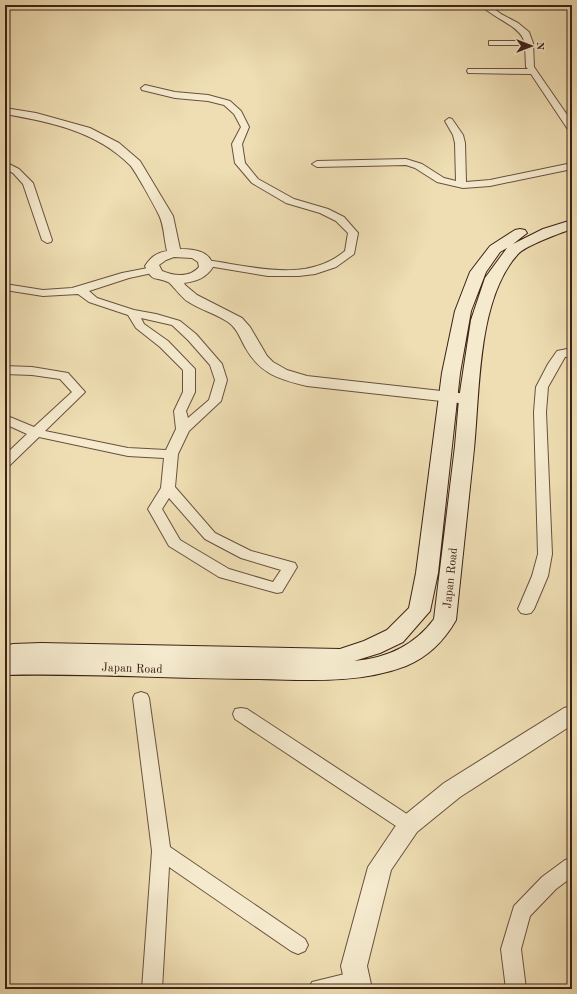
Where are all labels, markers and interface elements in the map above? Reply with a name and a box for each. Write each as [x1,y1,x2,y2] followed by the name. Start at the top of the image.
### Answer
[511,26,551,66] north arrow
[534,42,545,51] text: N
[442,547,460,609] street label: Japan Road
[101,662,163,676] street label: Japan Road

